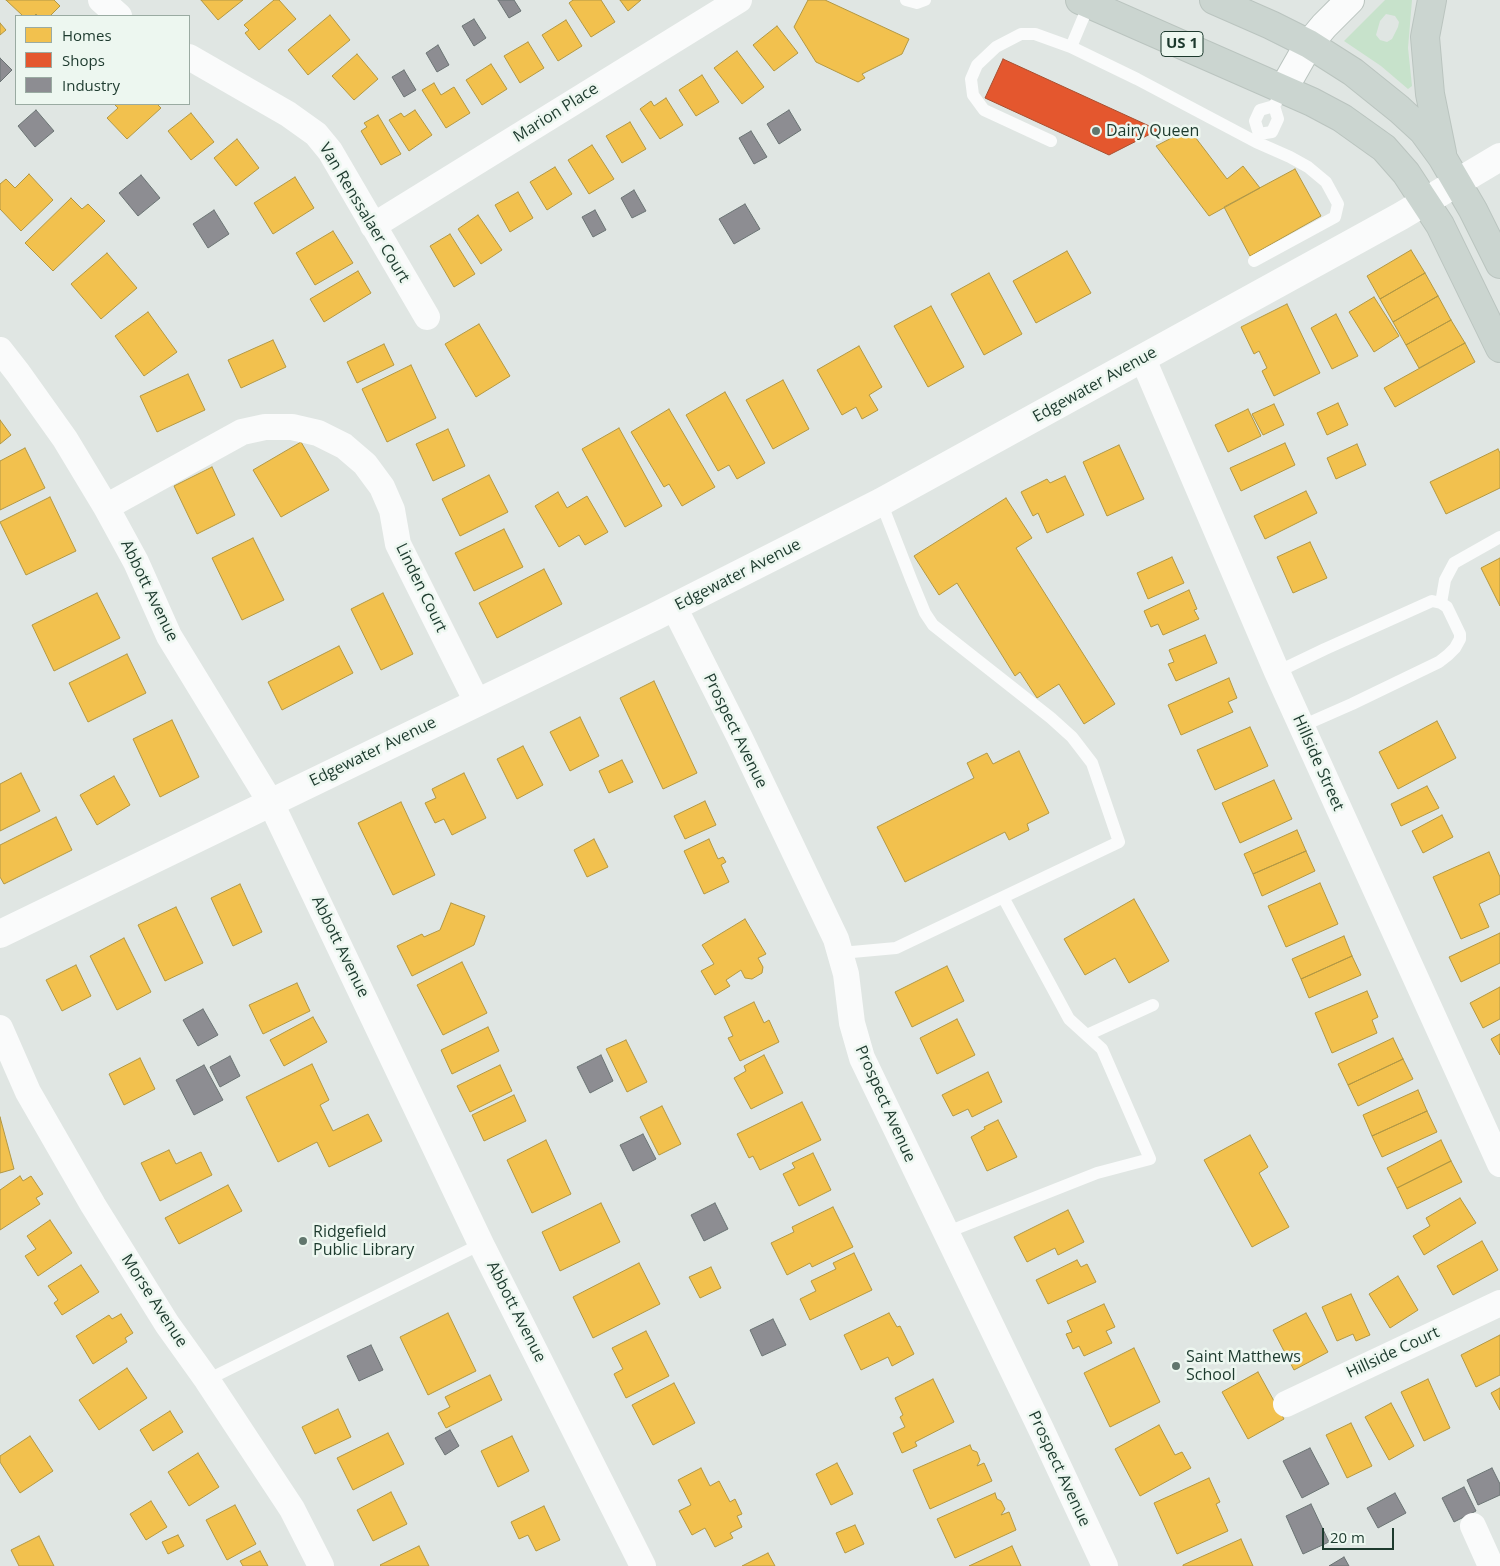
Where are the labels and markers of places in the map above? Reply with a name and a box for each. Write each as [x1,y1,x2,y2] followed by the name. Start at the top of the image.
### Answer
[1106,121,1199,141] place label: Dairy Queen
[1090,125,1102,137] marker: Dairy Queen
[313,1222,414,1260] place label: Ridgefield Public Library
[297,1235,309,1247] marker: Ridgefield Public Library
[1186,1347,1301,1385] place label: Saint Matthews School
[1170,1360,1182,1372] marker: Saint Matthews School

